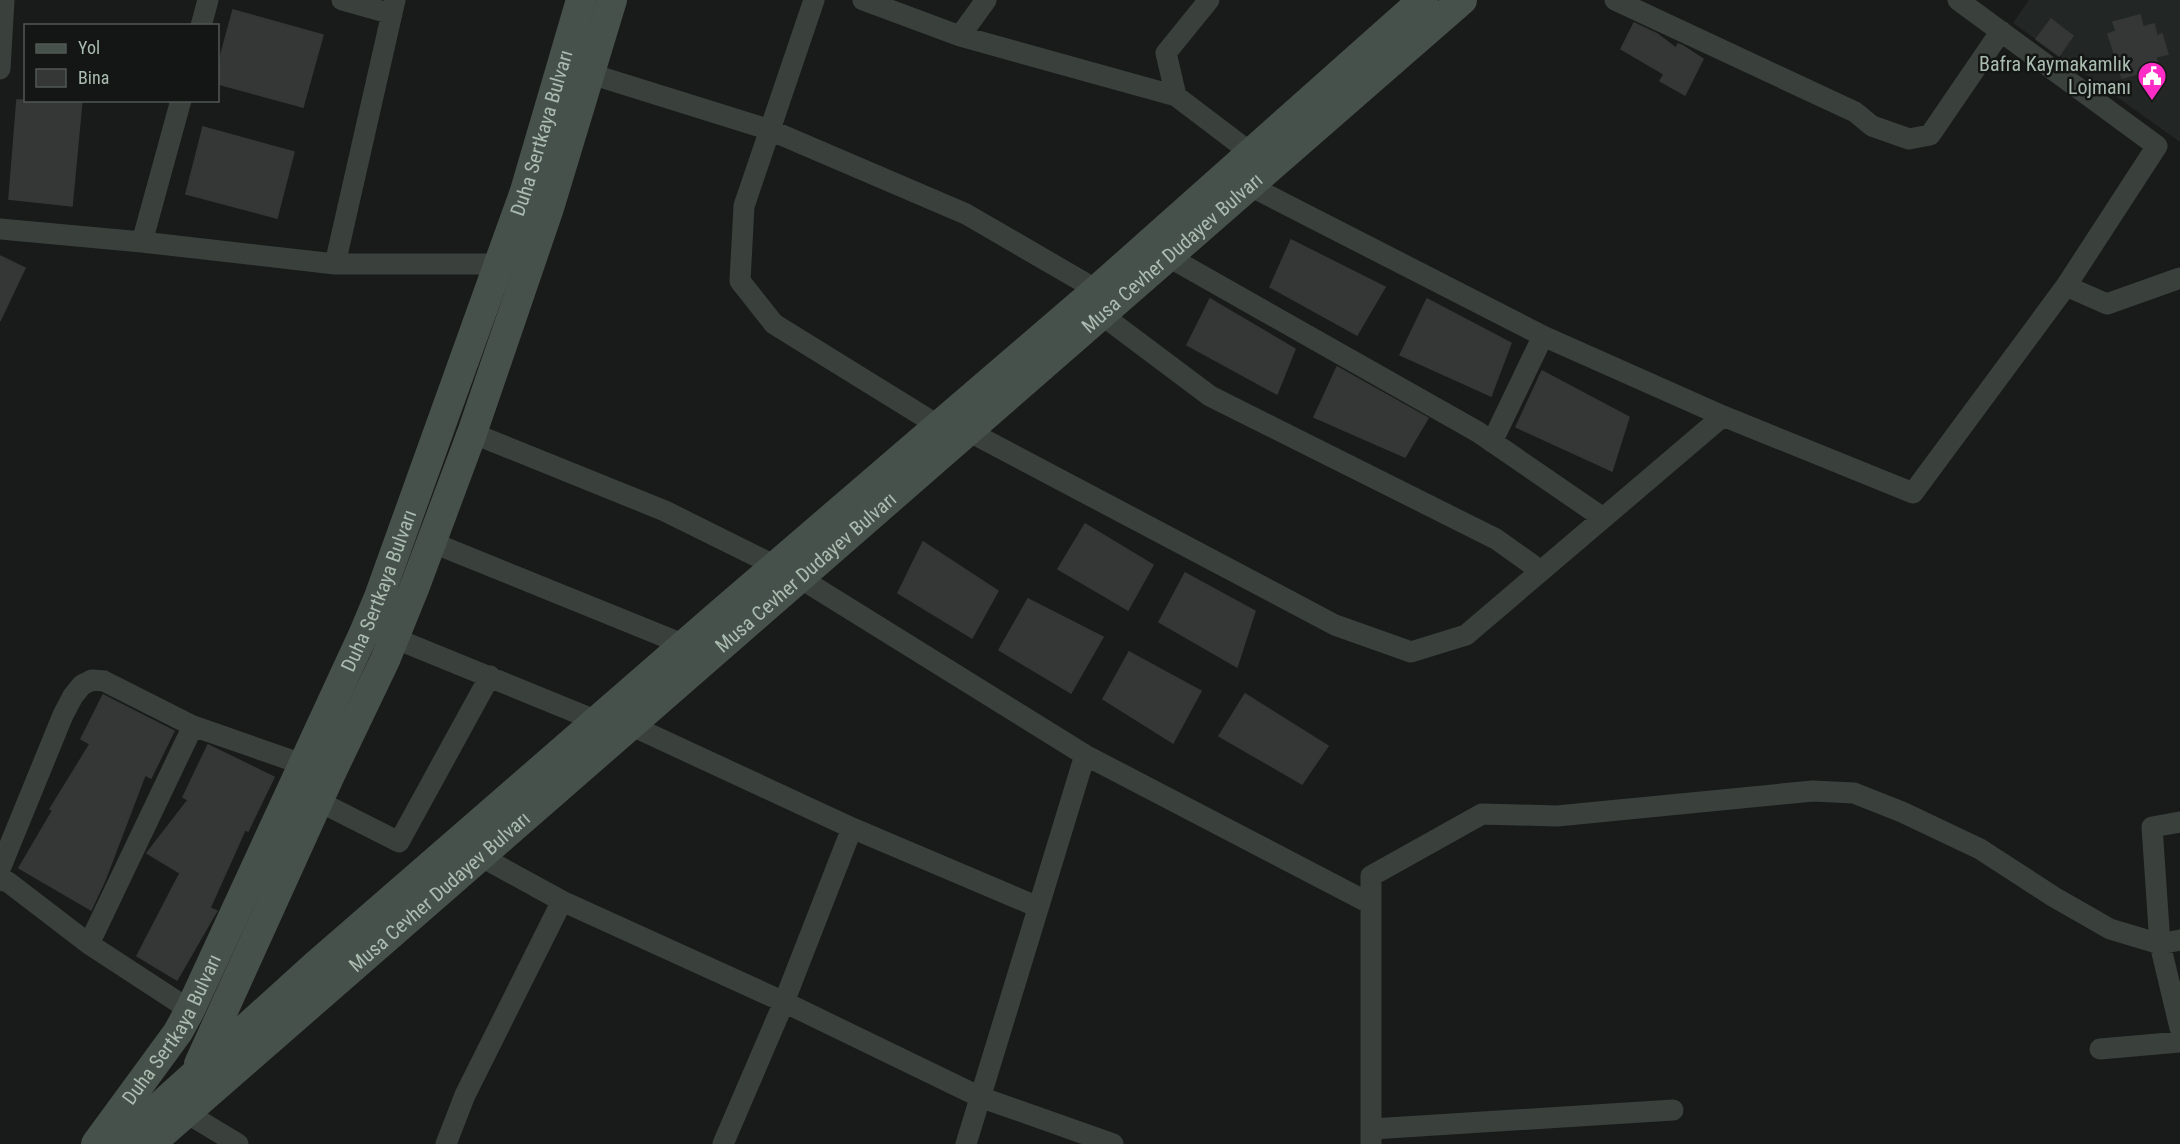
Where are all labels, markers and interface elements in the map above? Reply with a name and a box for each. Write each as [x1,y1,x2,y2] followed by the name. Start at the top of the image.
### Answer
[24,24,219,102] legend
[78,37,100,58] text: Yol
[505,47,578,219] street label: Duha Sertkaya Bulvarı
[1979,52,2131,99] place label: Bafra Kaymakamlık Lojmanı
[2136,60,2168,102] public building icon: Bafra Kaymakamlık Lojmanı
[78,67,109,88] text: Bina
[1077,168,1267,338] street label: Musa Cevher Dudayev Bulvarı
[710,487,901,658] street label: Musa Cevher Dudayev Bulvarı
[336,506,421,675] street label: Duha Sertkaya Bulvarı
[344,806,535,977] street label: Musa Cevher Dudayev Bulvarı
[117,950,226,1109] street label: Duha Sertkaya Bulvarı

